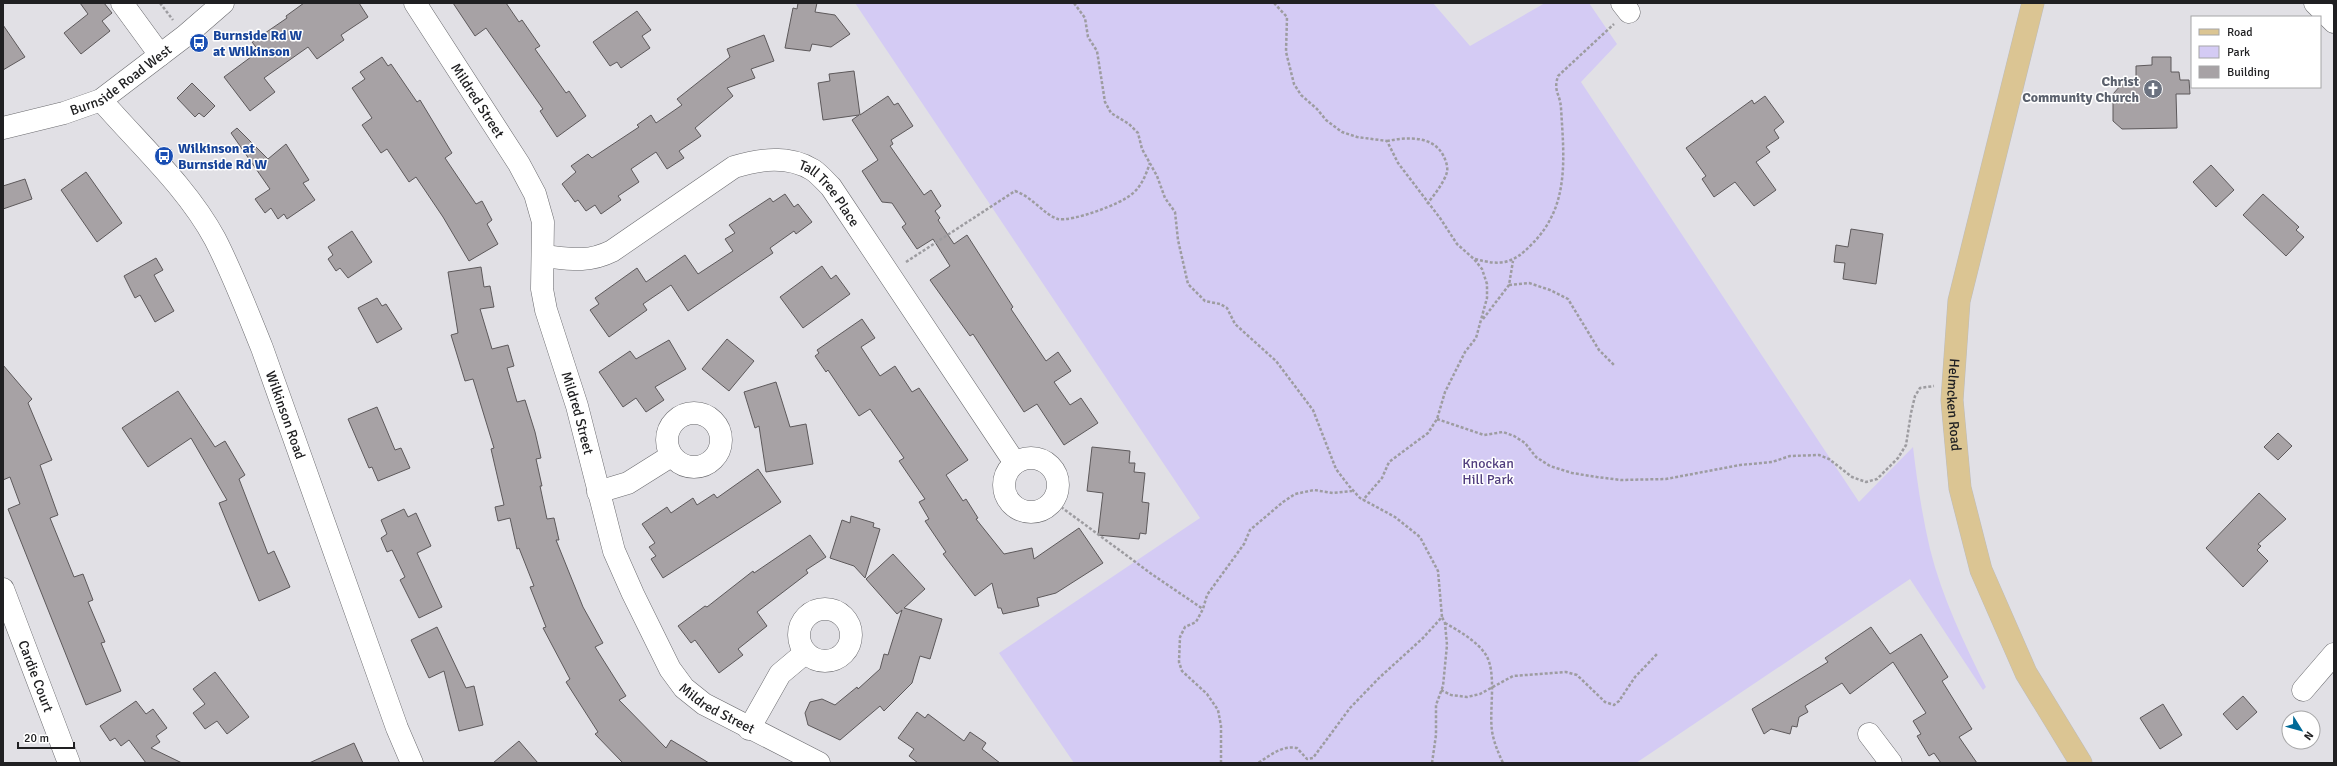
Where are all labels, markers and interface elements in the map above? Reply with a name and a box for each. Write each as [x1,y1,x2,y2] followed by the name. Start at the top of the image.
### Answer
[2191,16,2321,88] legend
[2227,25,2253,40] text: Road
[213,27,303,60] place label: Burnside Rd W at Wilkinson
[188,32,210,54] bus stop icon: Burnside Rd W at Wilkinson
[68,41,175,119] street label: Burnside Road West
[2227,45,2250,60] text: Park
[448,60,508,141] street label: Mildred Street
[2227,65,2270,80] text: Building
[2022,73,2140,106] place label: Christ Community Church
[2142,78,2164,100] church icon: Christ Community Church
[178,140,268,173] place label: Wilkinson at Burnside Rd W
[153,145,175,167] bus stop icon: Wilkinson at Burnside Rd W
[797,156,863,230] street label: Tall Tree Place
[1943,358,1965,452] street label: Helmcken Road
[262,369,309,461] street label: Wilkinson Road
[558,369,598,456] street label: Mildred Street
[1462,455,1514,488] park label: Knockan Hill Park
[15,638,57,714] street label: Cardie Court
[676,679,758,737] street label: Mildred Street
[2281,710,2321,750] north arrow
[18,724,74,750] scale bar
[2301,729,2316,743] text: N
[24,731,49,746] text: 20 m

